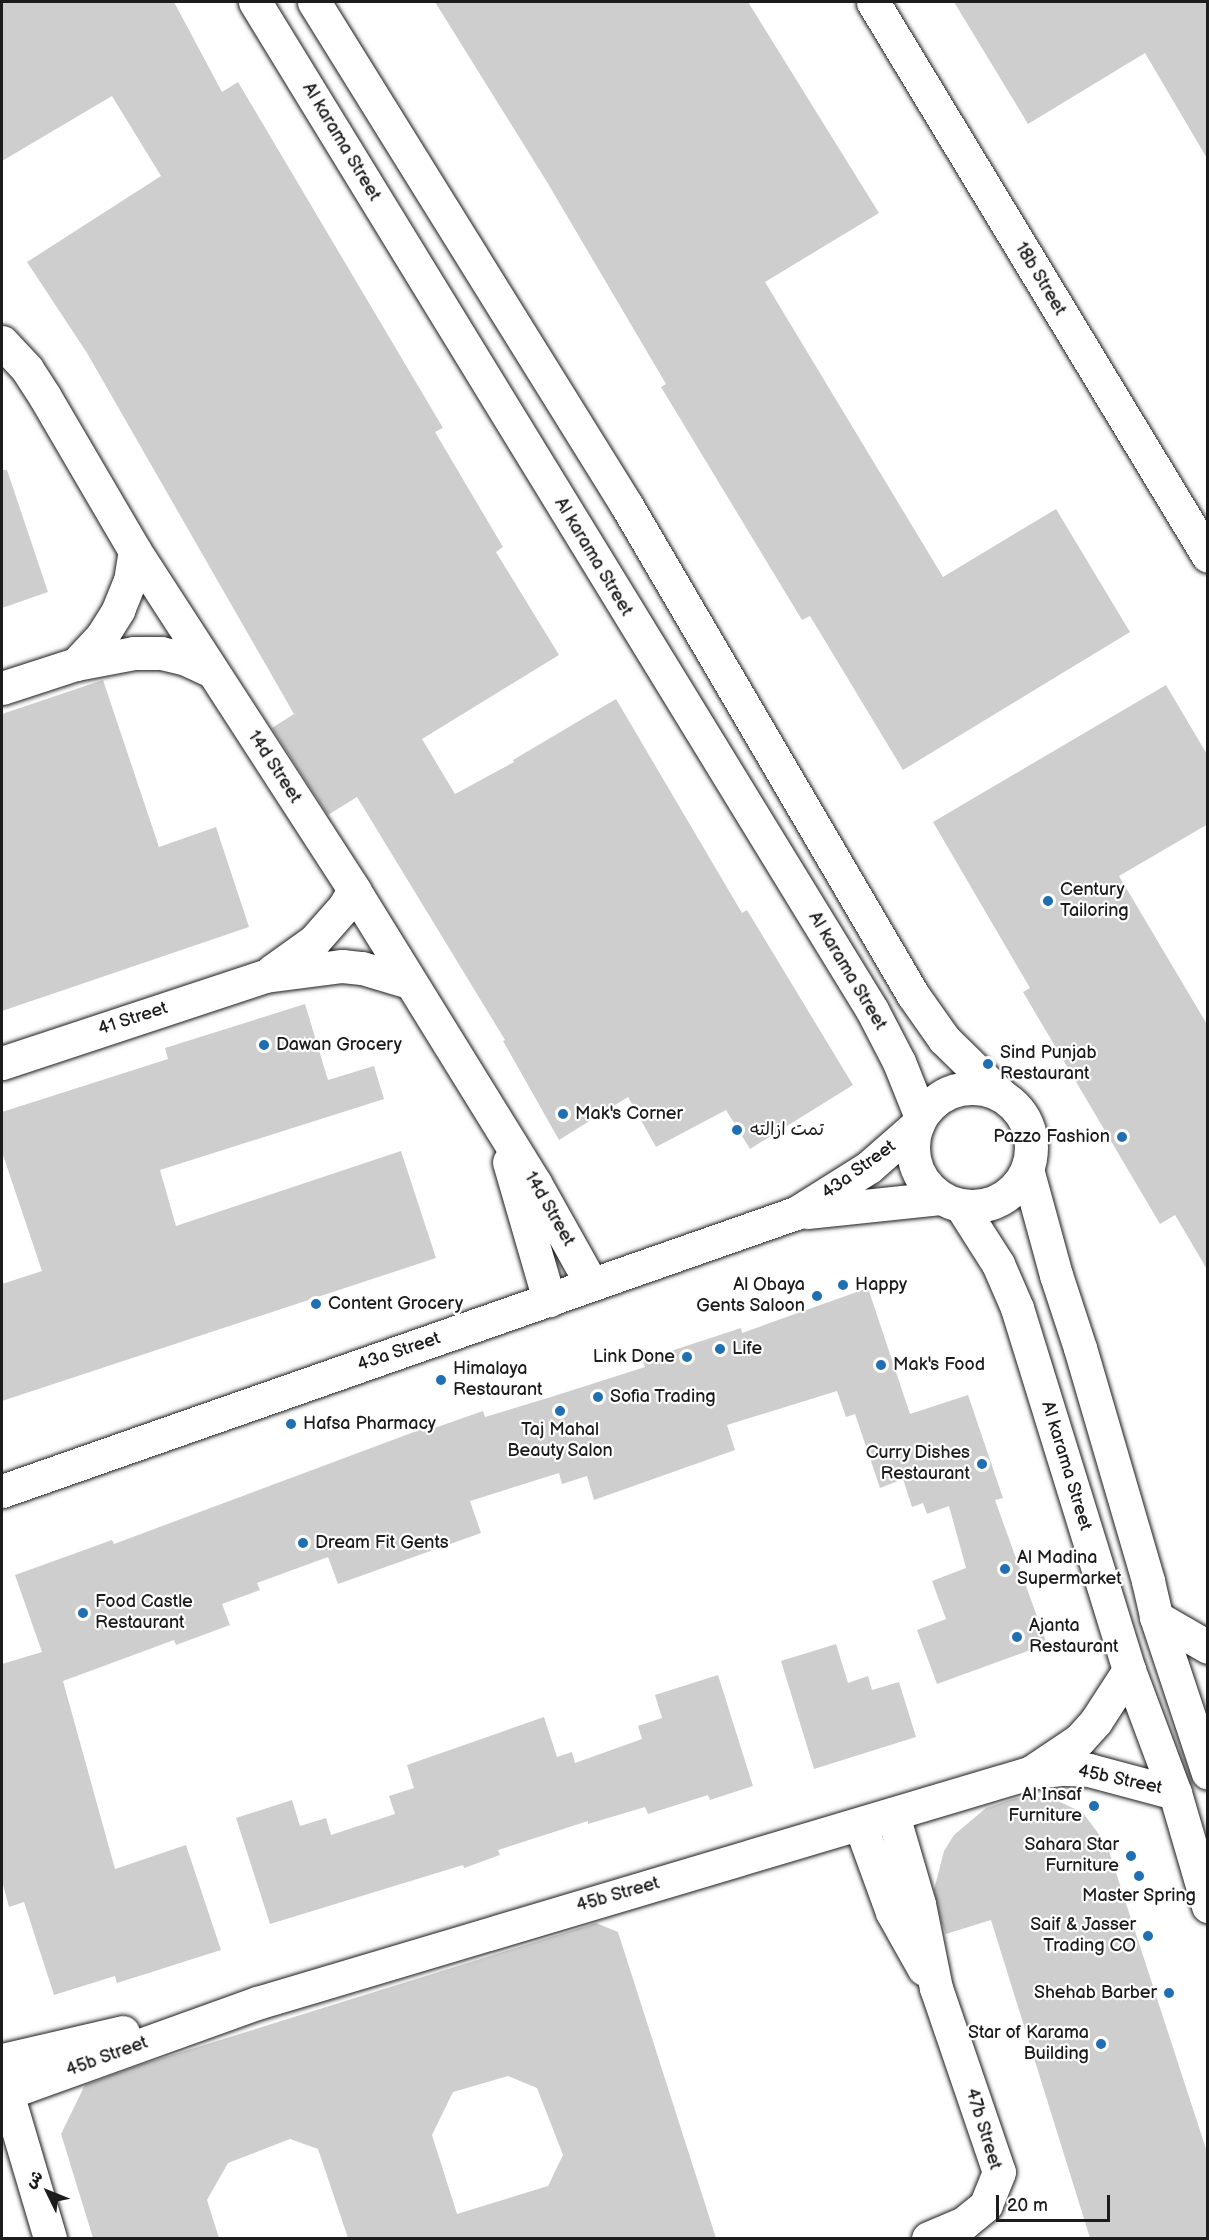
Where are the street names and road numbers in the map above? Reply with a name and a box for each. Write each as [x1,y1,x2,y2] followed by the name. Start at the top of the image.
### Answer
[297,79,385,205] street label: Al karama Street
[1010,238,1070,320] street label: 18b Street
[549,494,637,620] street label: Al karama Street
[242,727,306,807] street label: 14d Street
[803,908,891,1034] street label: Al karama Street
[95,998,171,1040] street label: 41 Street
[818,1136,900,1204] street label: 43a Street
[519,1168,579,1250] street label: 14d Street
[355,1328,443,1376] street label: 43a Street
[1036,1399,1096,1533] street label: Al karama Street
[1076,1761,1164,1799] street label: 45b Street
[574,1873,662,1917] street label: 45b Street
[63,2032,151,2082] street label: 45b Street
[960,2086,1006,2172] street label: 47b Street

